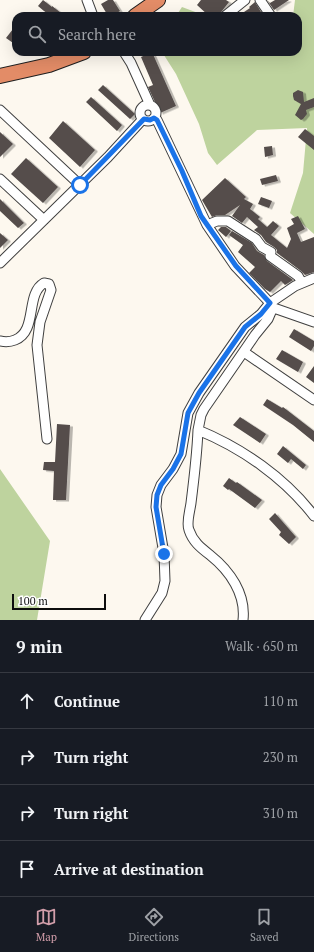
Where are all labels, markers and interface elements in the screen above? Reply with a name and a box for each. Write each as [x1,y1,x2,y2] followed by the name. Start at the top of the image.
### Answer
[12,12,302,56] search box
[26,23,48,45] icon: search
[58,24,136,44] text: Search here
[71,176,89,194] route start
[155,545,173,563] route end
[12,592,106,611] scale bar
[18,594,48,608] text: 100 m
[16,635,63,658] text: 9 min
[225,637,298,655] text: Walk · 650 m
[16,690,38,712] icon: ahead
[54,691,120,711] text: Continue
[263,692,298,710] text: 110 m
[16,746,38,768] icon: right
[54,747,129,767] text: Turn right
[263,748,298,766] text: 230 m
[16,802,38,824] icon: right
[54,803,129,823] text: Turn right
[263,804,298,822] text: 310 m
[16,858,38,880] icon: arrive
[54,859,204,879] text: Arrive at destination
[35,906,57,944] tab: Map
[128,906,179,944] tab: Directions
[250,906,279,944] tab: Saved

